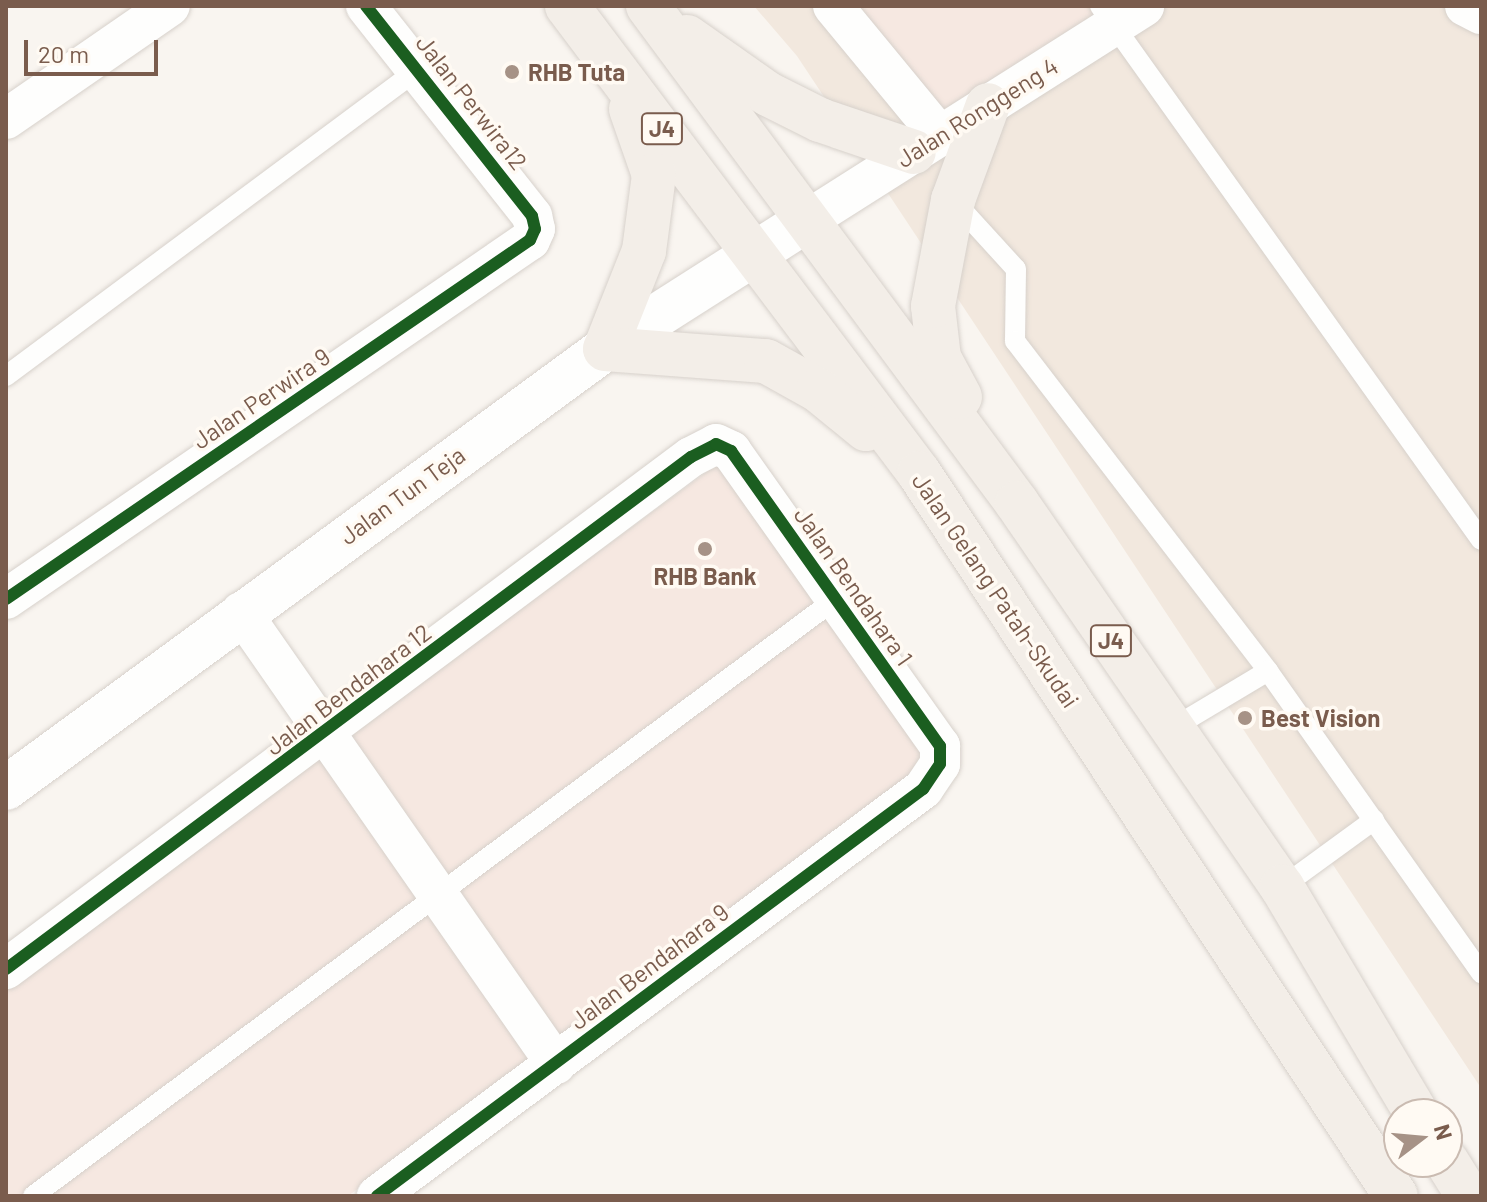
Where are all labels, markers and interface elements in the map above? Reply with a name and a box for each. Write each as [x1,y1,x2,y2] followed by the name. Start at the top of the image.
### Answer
[28,24,162,74] scale bar
[410,29,534,175] street label: Jalan Perwira12
[38,39,89,68] text: 20 m
[891,51,1063,173] street label: Jalan Ronggeng 4
[528,58,625,86] place label: RHB Tuta
[503,63,521,81] marker: RHB Tuta
[640,111,684,147] road number: J4
[187,342,335,454] street label: Jalan Perwira 9
[334,440,470,550] street label: Jalan Tun Teja
[907,467,1085,713] street label: Jalan Gelang Patah-Skudai
[789,501,919,671] street label: Jalan Bendahara 1
[696,540,714,558] marker: RHB Bank
[654,562,756,590] place label: RHB Bank
[260,617,436,761] street label: Jalan Bendahara 12
[1089,623,1133,659] road number: J4
[1261,704,1380,732] place label: Best Vision
[1236,709,1254,727] marker: Best Vision
[564,897,734,1035] street label: Jalan Bendahara 9
[1383,1098,1463,1178] north arrow
[1430,1121,1459,1143] text: N

